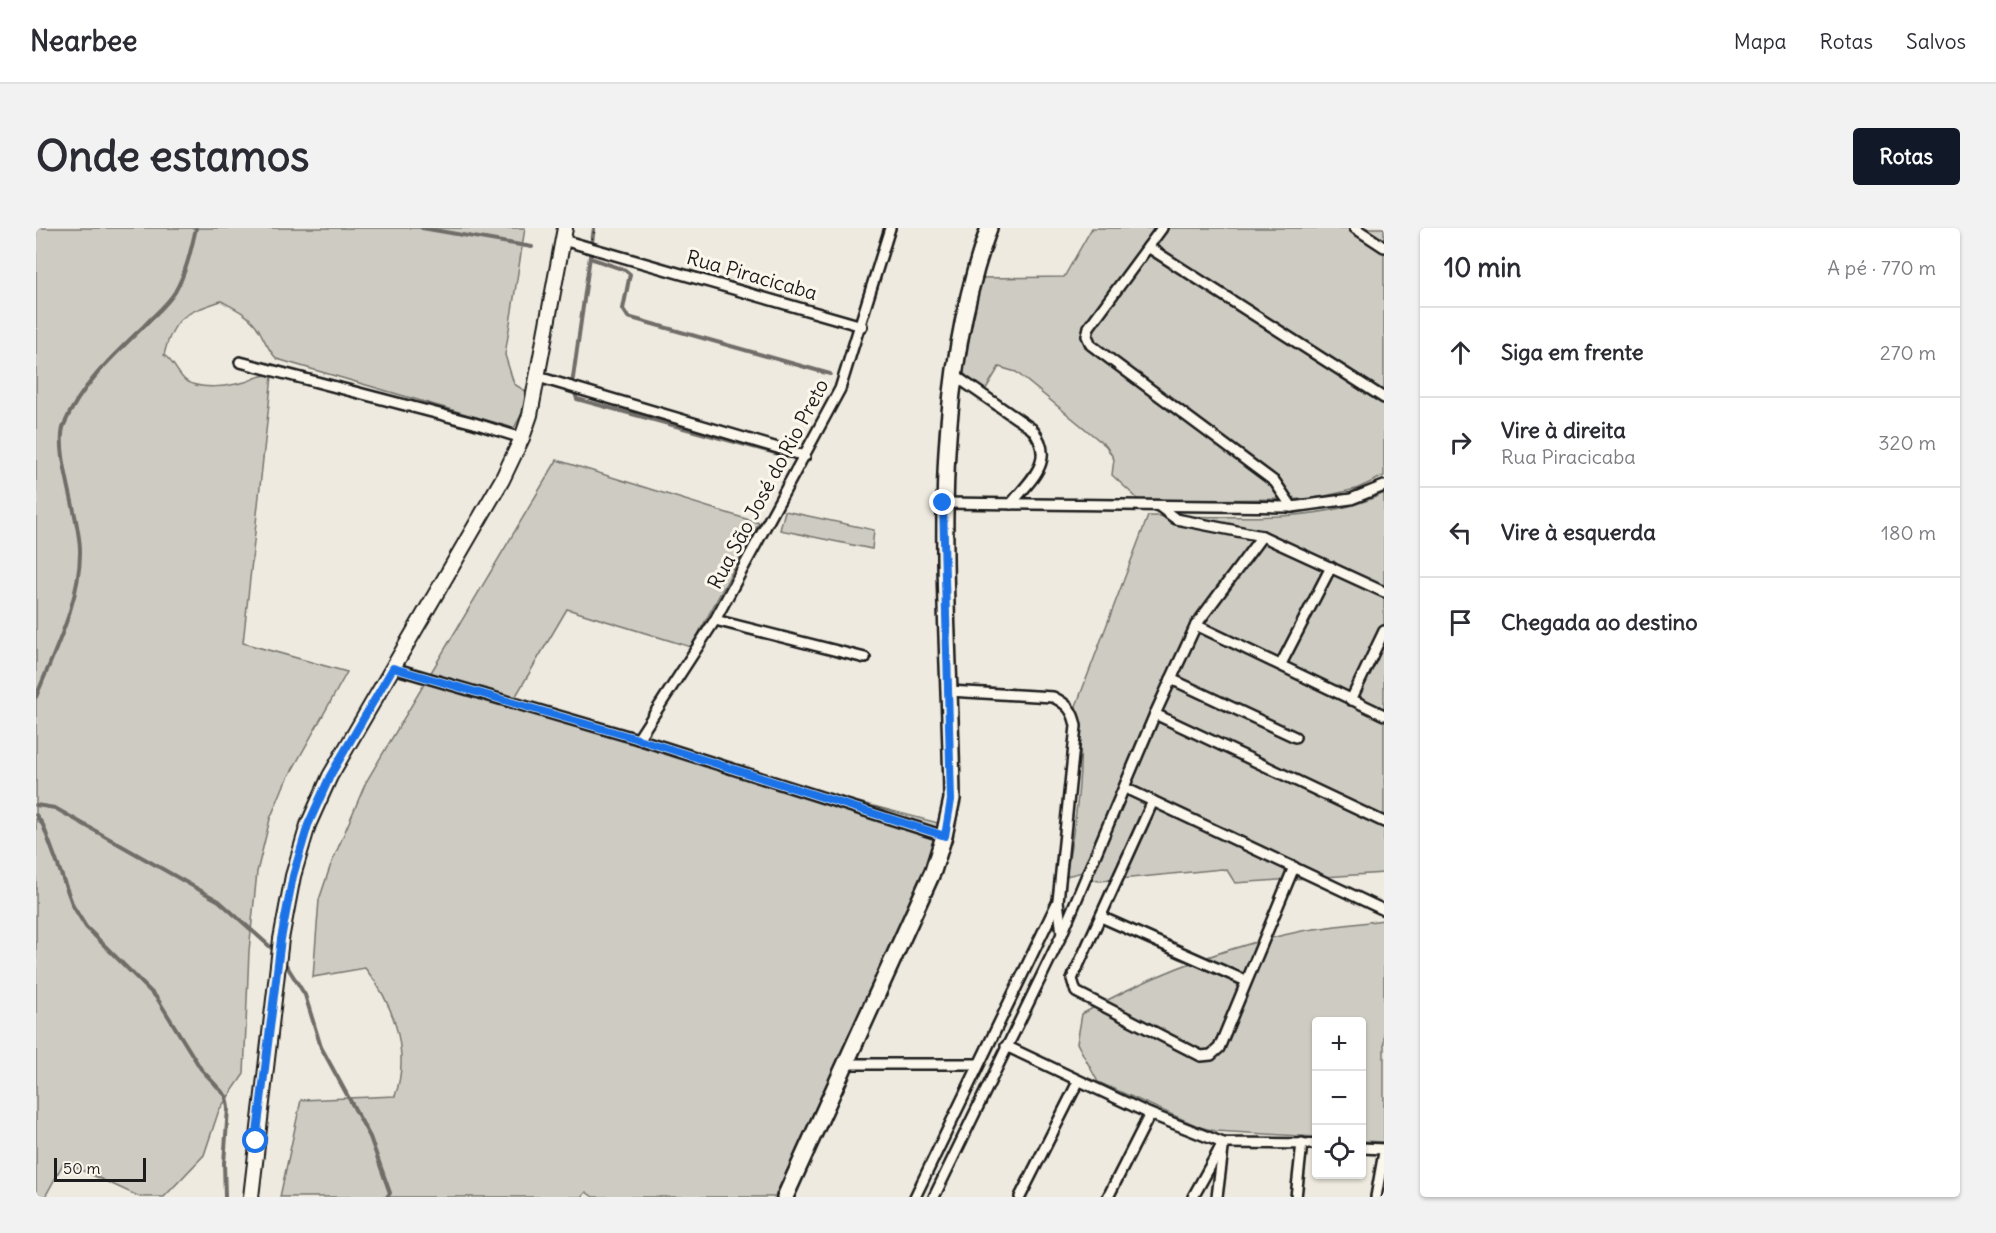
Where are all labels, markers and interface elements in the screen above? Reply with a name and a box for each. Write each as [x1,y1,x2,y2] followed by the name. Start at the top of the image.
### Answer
[30,23,137,59] text: Nearbee
[1734,28,1787,55] text: Mapa
[1820,28,1873,55] text: Rotas
[1906,28,1966,55] text: Salvos
[1853,128,1960,185] button: Rotas
[36,130,309,182] text: Onde estamos
[684,244,820,305] street label: Rua Piracicaba
[1444,251,1521,284] text: 10 min
[1827,255,1936,280] text: A pé · 770 m
[1444,336,1477,369] icon: ahead
[1501,338,1644,366] text: Siga em frente
[1880,340,1936,365] text: 270 m
[702,375,834,593] street label: Rua São José do Rio Preto
[1501,416,1626,444] text: Vire à direita
[1444,426,1477,459] icon: right
[1878,430,1936,455] text: 320 m
[1501,444,1636,469] text: Rua Piracicaba
[929,489,955,515] route end
[1444,516,1477,549] icon: left
[1501,518,1656,546] text: Vire à esquerda
[1881,520,1936,545] text: 180 m
[1444,606,1477,639] icon: arrive
[1501,608,1698,636] text: Chegada ao destino
[1312,1017,1366,1179] map controls
[1312,1017,1366,1071] button: +
[1312,1071,1366,1125] button: −
[1312,1125,1366,1179] button: locate
[242,1127,268,1153] route start
[54,1155,146,1182] scale bar
[63,1158,101,1178] text: 50 m

